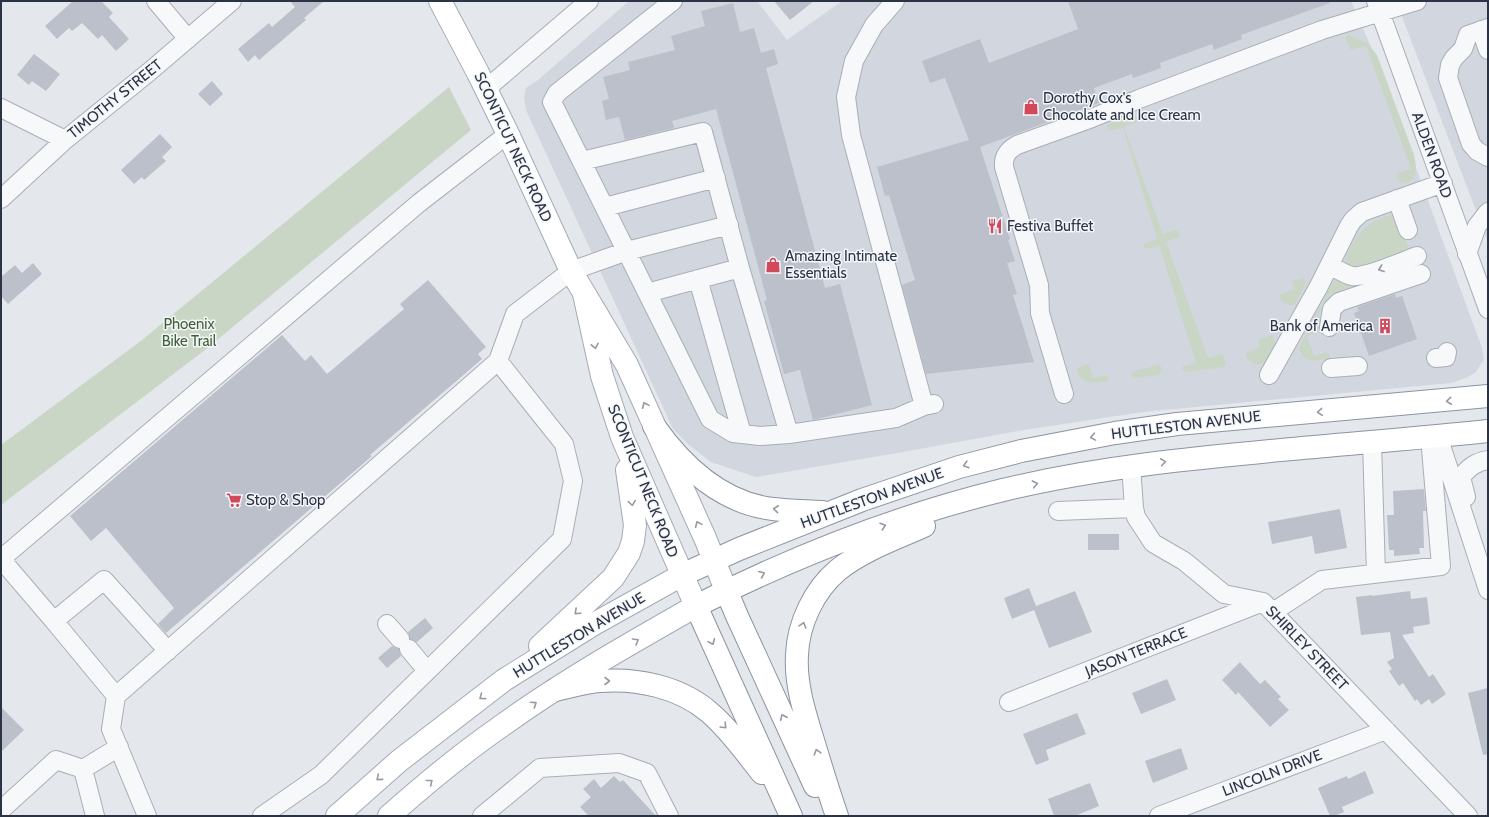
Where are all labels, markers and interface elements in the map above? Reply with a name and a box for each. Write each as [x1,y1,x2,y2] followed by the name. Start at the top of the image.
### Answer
[64,56,166,142] street label: TIMOTHY STREET
[470,69,556,225] street label: SCONTICUT NECK ROAD
[1043,89,1201,124] place label: Dorothy Cox's Chocolate and Ice Cream
[1022,98,1040,116] shop icon: Dorothy Cox's Chocolate and Ice Cream
[1408,109,1456,201] street label: ALDEN ROAD
[986,217,1004,235] restaurant icon: Festiva Buffet
[1007,217,1093,235] place label: Festiva Buffet
[785,247,897,282] place label: Amazing Intimate Essentials
[764,256,782,274] shop icon: Amazing Intimate Essentials
[1377,265,1384,273] one-way arrow
[162,315,217,350] park label: Phoenix Bike Trail
[1270,317,1374,335] place label: Bank of America
[1376,317,1394,335] building icon: Bank of America
[590,342,598,349] one-way arrow
[1446,396,1452,405] one-way arrow
[604,402,682,560] street label: SCONTICUT NECK ROAD
[642,402,650,410] one-way arrow
[1110,407,1262,443] street label: HUTTLESTON AVENUE
[1317,407,1323,416] one-way arrow
[1090,432,1096,440] one-way arrow
[1160,458,1166,467] one-way arrow
[963,460,970,469] one-way arrow
[798,464,946,532] street label: HUTTLESTON AVENUE
[1032,480,1038,488] one-way arrow
[225,491,243,509] supermarket icon: Stop & Shop
[246,491,325,509] place label: Stop & Shop
[627,500,636,506] one-way arrow
[773,505,779,514] one-way arrow
[695,520,703,528] one-way arrow
[879,523,886,531] one-way arrow
[758,571,765,579] one-way arrow
[510,588,648,682] street label: HUTTLESTON AVENUE
[1262,602,1352,694] street label: SHIRLEY STREET
[574,607,581,614] one-way arrow
[798,622,807,629] one-way arrow
[1081,623,1190,681] street label: JASON TERRACE
[707,637,715,645] one-way arrow
[632,638,639,645] one-way arrow
[604,677,610,685] one-way arrow
[479,693,486,700] one-way arrow
[529,702,536,709] one-way arrow
[780,714,788,722] one-way arrow
[719,722,726,729] one-way arrow
[1220,746,1324,800] street label: LINCOLN DRIVE
[813,749,822,756] one-way arrow
[377,773,384,780] one-way arrow
[425,780,432,787] one-way arrow

